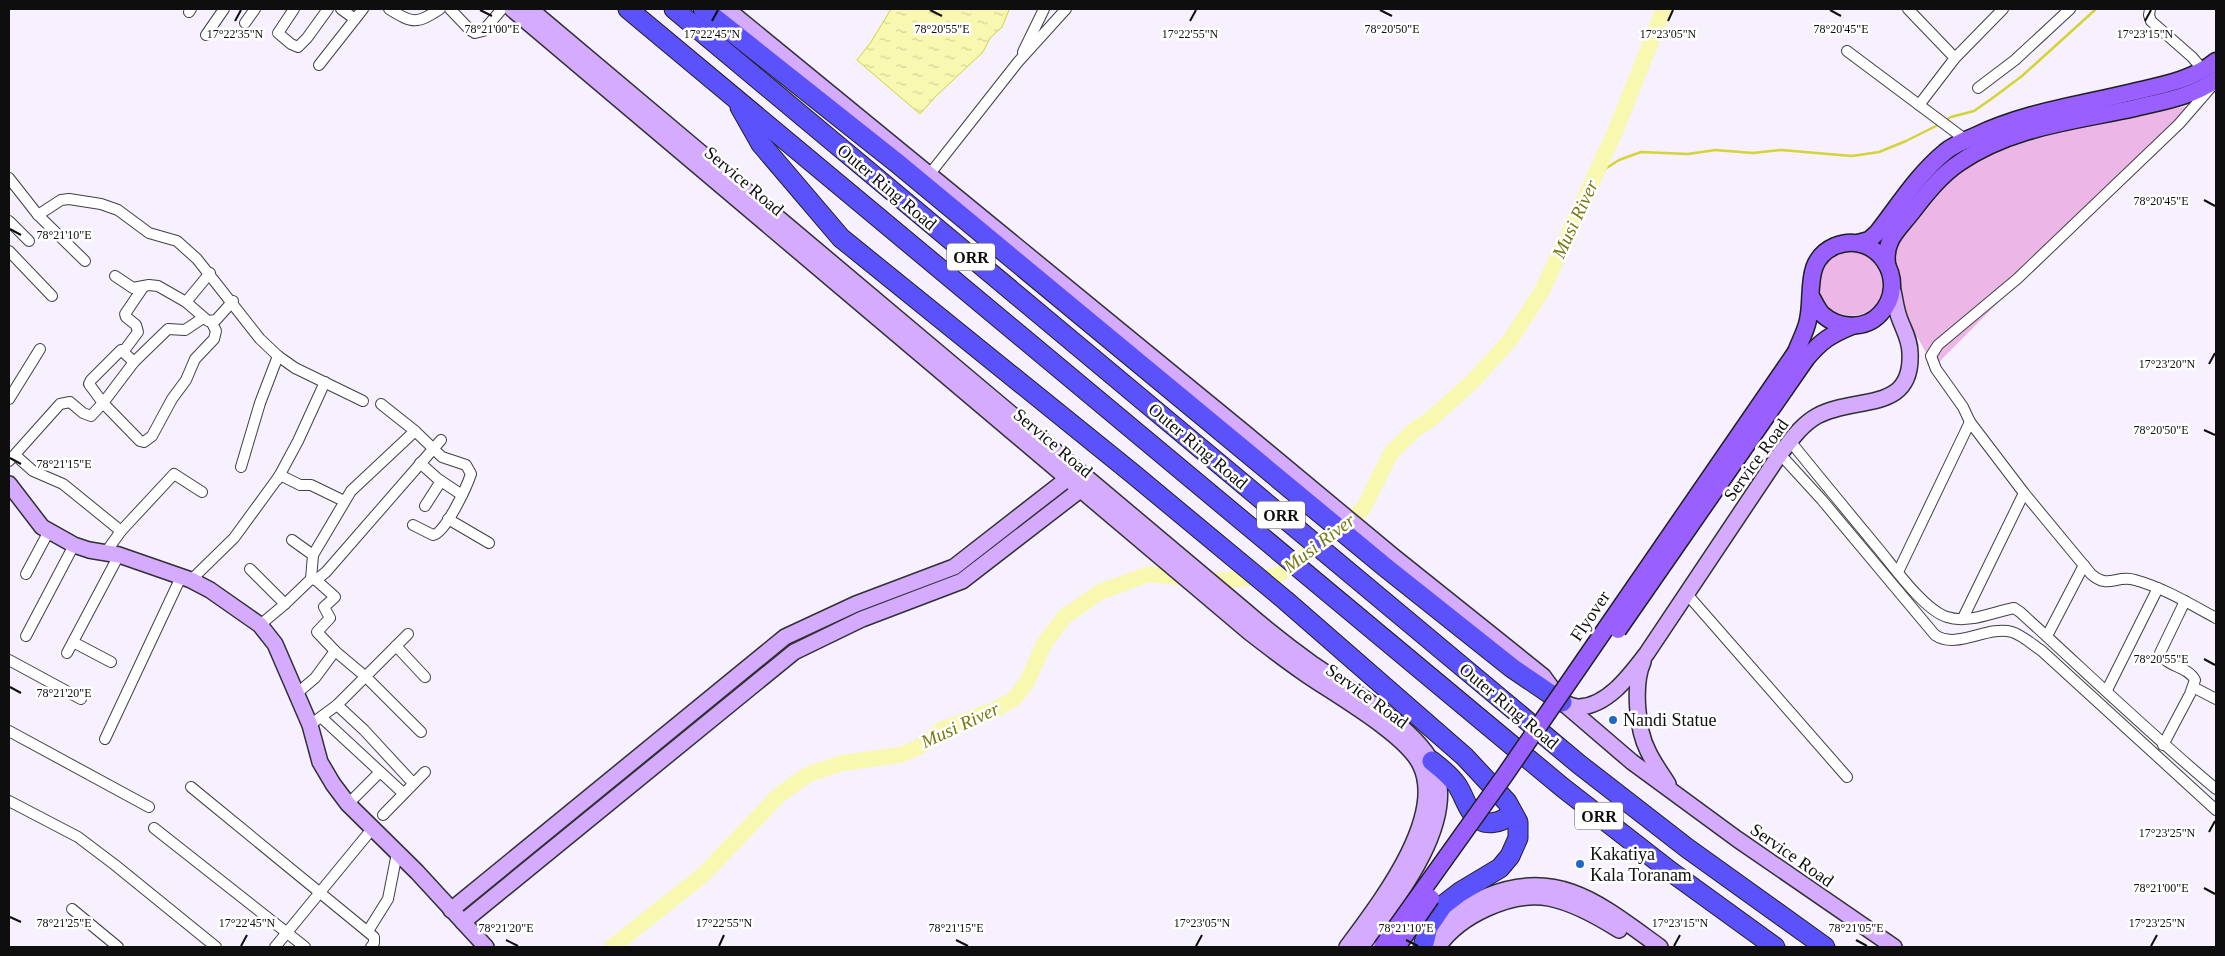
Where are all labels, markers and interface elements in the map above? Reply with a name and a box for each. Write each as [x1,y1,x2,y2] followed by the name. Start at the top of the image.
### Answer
[464,22,520,36] text: 78°21'00"E
[914,22,970,36] text: 78°20'55"E
[1364,22,1420,36] text: 78°20'50"E
[1813,22,1869,36] text: 78°20'45"E
[207,27,264,41] text: 17°22'35"N
[684,27,741,41] text: 17°22'45"N
[1162,27,1219,41] text: 17°22'55"N
[1640,27,1697,41] text: 17°23'05"N
[2117,27,2174,41] text: 17°23'15"N
[833,140,941,234] street label: Outer Ring Road
[701,142,787,220] street label: Service Road
[1547,176,1602,262] water label: Musi River
[2133,194,2189,208] text: 78°20'45"E
[36,228,92,242] text: 78°21'10"E
[947,243,995,270] road number: ORR
[2139,357,2196,371] text: 17°23'20"N
[1144,399,1252,493] street label: Outer Ring Road
[1010,404,1096,482] street label: Service Road
[1720,415,1792,505] street label: Service Road
[2133,423,2189,437] text: 78°20'50"E
[36,457,92,471] text: 78°21'15"E
[1257,502,1305,528] road number: ORR
[1278,509,1359,577] water label: Musi River
[1566,587,1614,645] street label: Flyover
[2133,652,2189,666] text: 78°20'55"E
[1455,659,1563,753] street label: Outer Ring Road
[1322,660,1412,732] street label: Service Road
[36,686,92,700] text: 78°21'20"E
[917,698,1003,753] water label: Musi River
[1623,710,1716,730] place label: Nandi Statue
[1607,714,1619,726] marker: Nandi Statue
[1575,802,1623,829] road number: ORR
[1747,819,1837,891] street label: Service Road
[2139,826,2196,840] text: 17°23'25"N
[1590,844,1692,885] place label: Kakatiya Kala Toranam
[1574,858,1586,870] marker: Kakatiya Kala Toranam
[2133,881,2189,895] text: 78°21'00"E
[36,916,92,930] text: 78°21'25"E
[219,916,276,930] text: 17°22'45"N
[696,916,753,930] text: 17°22'55"N
[1174,916,1231,930] text: 17°23'05"N
[1652,916,1709,930] text: 17°23'15"N
[2129,916,2186,930] text: 17°23'25"N
[478,921,534,935] text: 78°21'20"E
[928,921,984,935] text: 78°21'15"E
[1378,921,1434,935] text: 78°21'10"E
[1828,921,1884,935] text: 78°21'05"E

